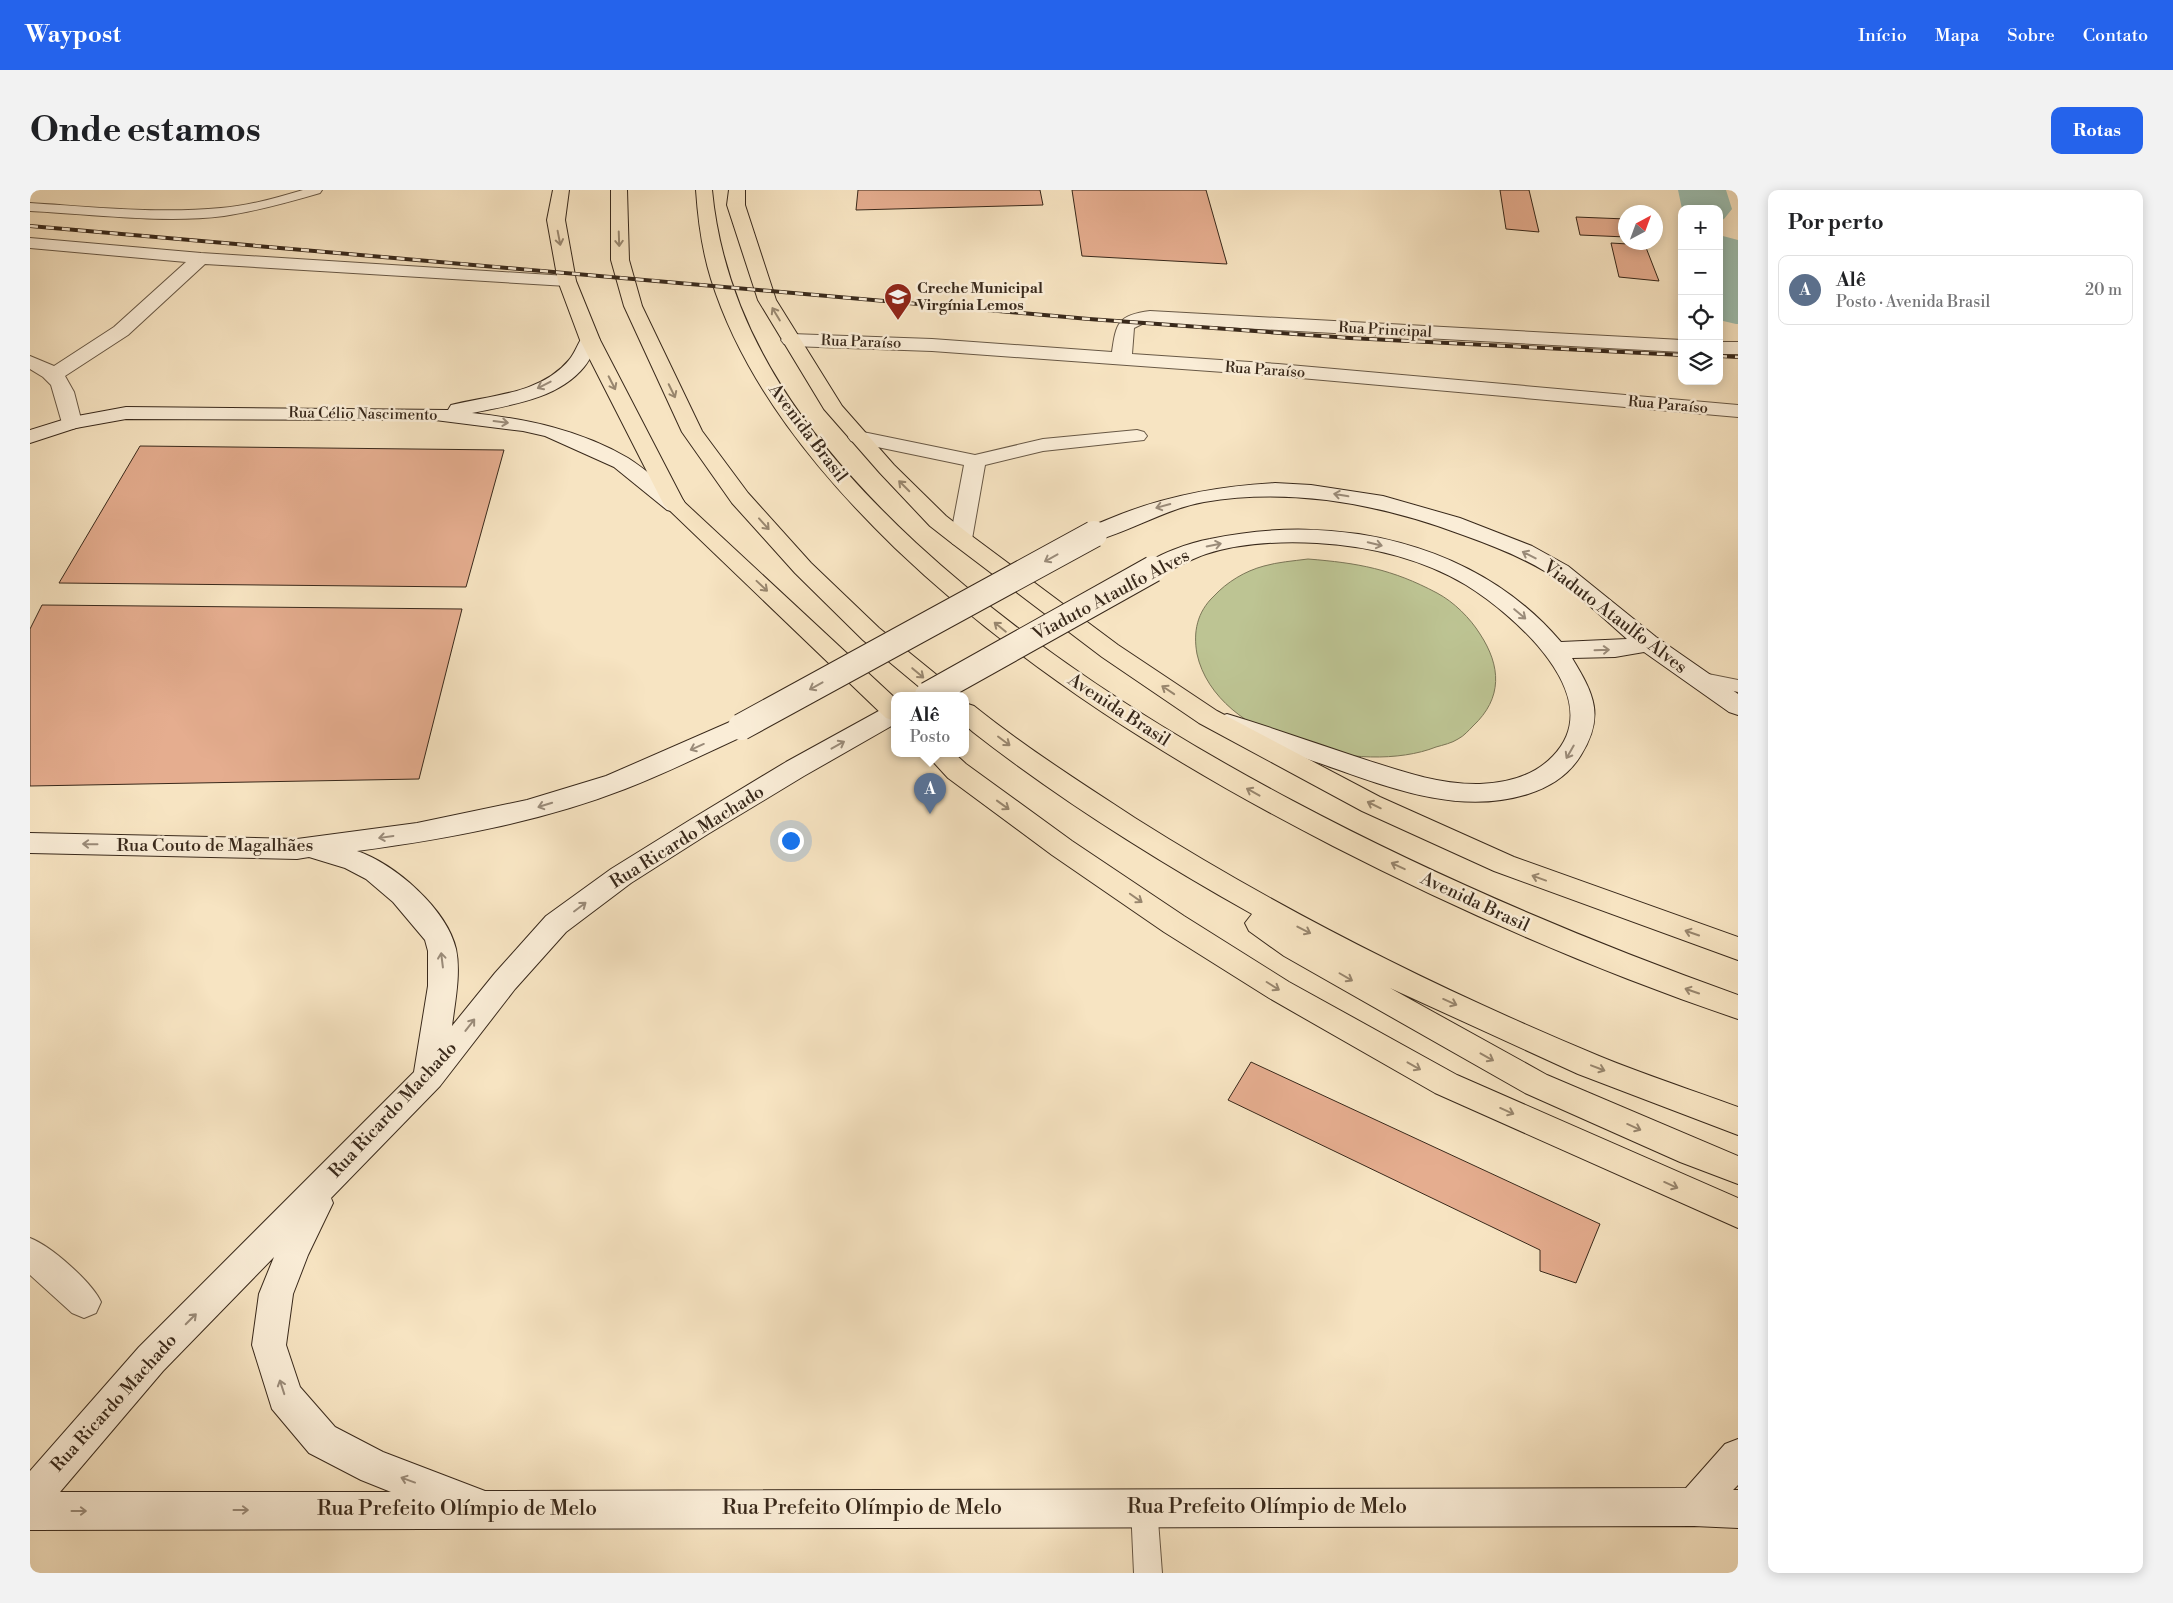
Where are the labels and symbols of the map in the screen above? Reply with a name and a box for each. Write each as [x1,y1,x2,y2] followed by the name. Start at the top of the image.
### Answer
[1618,205,1663,250] north arrow
[555,230,565,246] one-way arrow
[614,230,624,246] one-way arrow
[916,279,1043,315] place label: Creche Municipal Virgínia Lemos
[883,282,913,321] school or university icon: Creche Municipal Virgínia Lemos
[770,308,780,322] one-way arrow
[1338,318,1433,342] street label: Rua Principal
[820,331,902,353] street label: Rua Paraíso
[1224,358,1306,382] street label: Rua Paraíso
[607,376,617,391] one-way arrow
[763,378,853,487] street label: Avenida Brasil
[537,381,552,390] one-way arrow
[668,383,677,398] one-way arrow
[1627,392,1709,418] street label: Rua Paraíso
[288,403,438,425] street label: Rua Célio Nascimento
[493,417,509,427] one-way arrow
[897,480,910,492] one-way arrow
[1334,490,1350,500] one-way arrow
[1156,502,1172,511] one-way arrow
[758,517,769,530] one-way arrow
[1206,540,1222,550] one-way arrow
[1367,540,1383,549] one-way arrow
[1028,544,1194,647] street label: Viaduto Ataulfo Alves
[1521,550,1536,560] one-way arrow
[1044,554,1059,563] one-way arrow
[1538,555,1692,679] street label: Viaduto Ataulfo Alves
[755,580,768,592] one-way arrow
[1513,608,1526,620] one-way arrow
[994,621,1007,632] one-way arrow
[1594,645,1610,654] one-way arrow
[912,667,925,678] one-way arrow
[1063,668,1175,752] street label: Avenida Brasil
[809,681,824,691] one-way arrow
[1161,685,1175,695] one-way arrow
[997,736,1010,747] one-way arrow
[830,740,845,750] one-way arrow
[690,742,705,752] one-way arrow
[1565,744,1575,759] one-way arrow
[914,773,946,814] pin: A
[605,780,769,894] street label: Rua Ricardo Machado
[1247,786,1261,796] one-way arrow
[996,799,1009,810] one-way arrow
[538,800,554,810] one-way arrow
[1367,800,1382,810] one-way arrow
[778,828,804,854] your location
[379,832,395,842] one-way arrow
[117,834,314,857] street label: Rua Couto de Magalhães
[83,840,99,849] one-way arrow
[1390,861,1405,871] one-way arrow
[1416,866,1534,938] street label: Avenida Brasil
[1532,873,1547,882] one-way arrow
[1129,893,1143,903] one-way arrow
[573,902,587,912] one-way arrow
[1296,926,1311,935] one-way arrow
[1685,928,1700,937] one-way arrow
[437,952,447,968] one-way arrow
[1338,973,1352,983] one-way arrow
[1265,982,1279,992] one-way arrow
[1685,986,1700,995] one-way arrow
[1442,998,1457,1008] one-way arrow
[464,1019,475,1032] one-way arrow
[324,1037,462,1183] street label: Rua Ricardo Machado
[1480,1052,1495,1062] one-way arrow
[1407,1061,1422,1071] one-way arrow
[1590,1064,1605,1073] one-way arrow
[1499,1107,1514,1116] one-way arrow
[1626,1122,1641,1132] one-way arrow
[1663,1180,1678,1190] one-way arrow
[184,1313,197,1325] one-way arrow
[46,1329,182,1477] street label: Rua Ricardo Machado
[277,1379,287,1395] one-way arrow
[401,1475,416,1484] one-way arrow
[1127,1494,1407,1520] street label: Rua Prefeito Olímpio de Melo
[722,1495,1002,1521] street label: Rua Prefeito Olímpio de Melo
[317,1496,597,1522] street label: Rua Prefeito Olímpio de Melo
[232,1505,249,1515] one-way arrow
[70,1506,86,1516] one-way arrow

